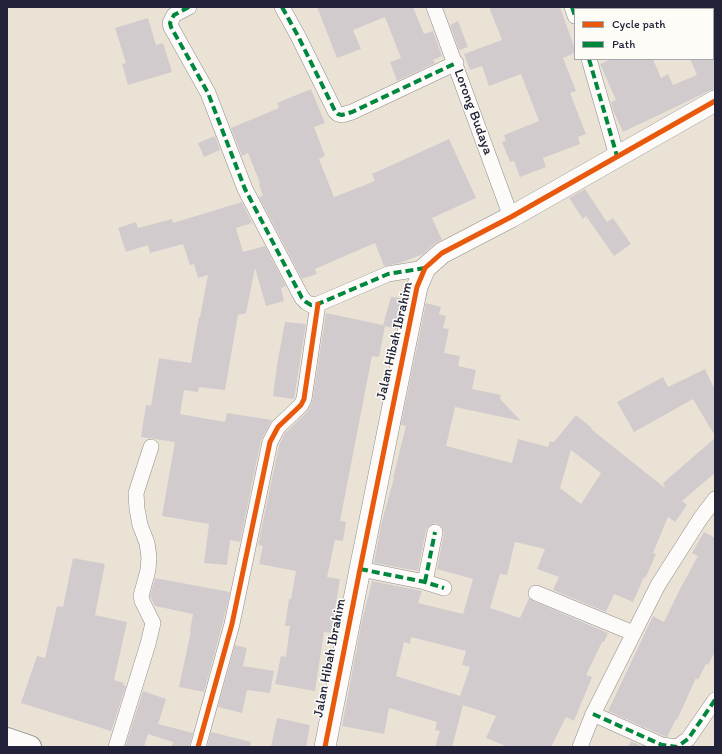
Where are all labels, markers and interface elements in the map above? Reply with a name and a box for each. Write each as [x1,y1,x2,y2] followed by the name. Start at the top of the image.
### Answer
[574,8,714,60] legend
[612,17,666,31] text: Cycle path
[612,37,635,51] text: Path
[450,67,496,157] street label: Lorong Budaya
[373,280,417,402] street label: Jalan Hibah Ibrahim
[310,597,350,719] street label: Jalan Hibah Ibrahim

